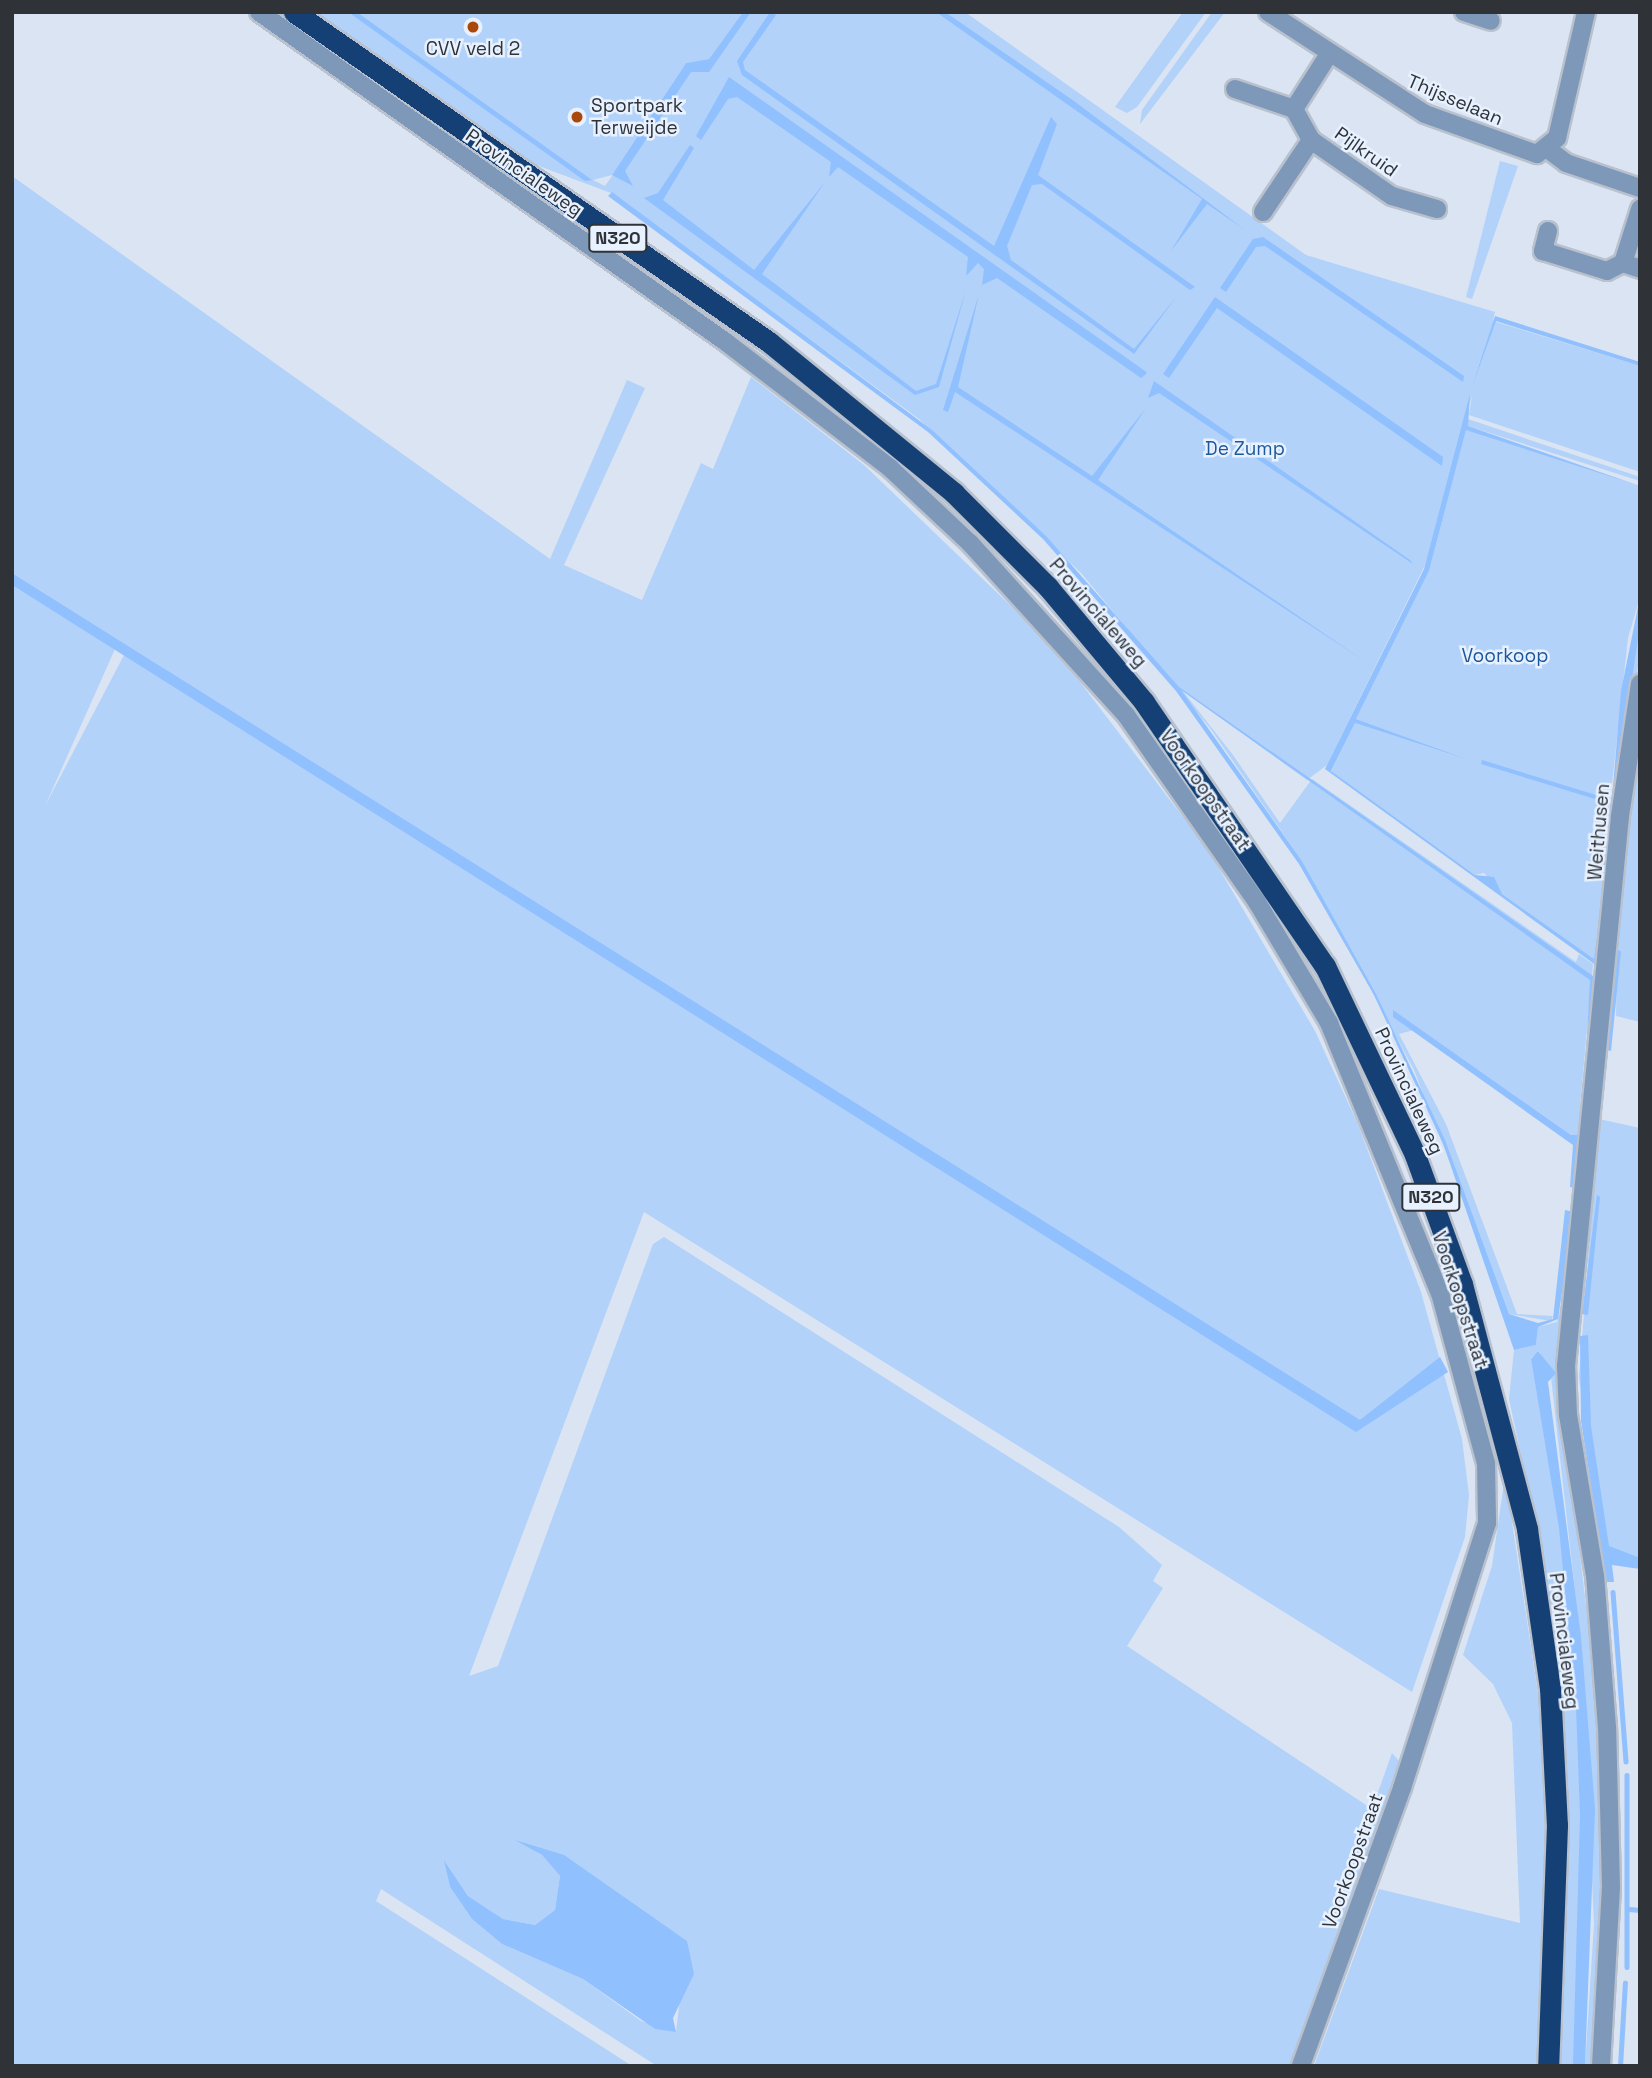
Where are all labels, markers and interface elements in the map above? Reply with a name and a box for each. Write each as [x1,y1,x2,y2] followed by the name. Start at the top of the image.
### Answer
[465,19,481,35] marker: CVV veld 2
[426,38,520,60] place label: CVV veld 2
[1404,70,1506,130] street label: Thijsselaan
[591,95,683,139] place label: Sportpark Terweijde
[569,109,585,125] marker: Sportpark Terweijde
[1330,122,1402,182] street label: Pijlkruid
[461,124,587,222] street label: Provincialeweg
[588,224,648,252] road number: N320
[1205,438,1285,460] park label: De Zump
[1044,554,1152,672] street label: Provincialeweg
[1461,645,1549,667] park label: Voorkoop
[1155,725,1255,855] street label: Voorkoopstraat
[1583,783,1615,881] street label: Weithusen
[1370,1024,1448,1158] street label: Provincialeweg
[1401,1182,1461,1212] road number: N320
[1427,1229,1493,1371] street label: Voorkoopstraat
[1544,1571,1584,1711] street label: Provincialeweg
[1318,1790,1388,1932] street label: Voorkoopstraat

